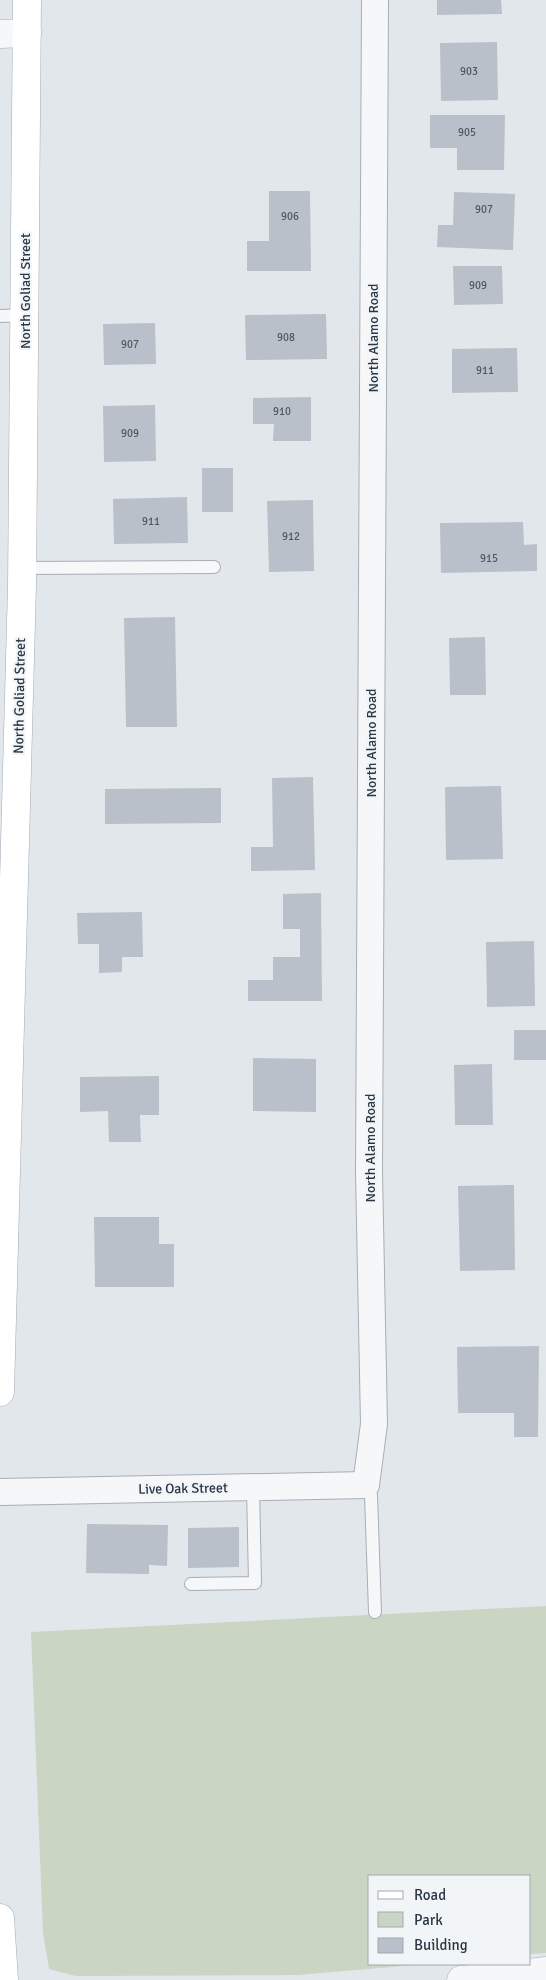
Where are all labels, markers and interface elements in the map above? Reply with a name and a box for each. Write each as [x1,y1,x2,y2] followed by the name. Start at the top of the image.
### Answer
[460,65,478,78] house number: 903
[458,126,476,139] house number: 905
[475,203,493,216] house number: 907
[281,210,299,223] house number: 906
[17,233,34,349] street label: North Goliad Street
[469,279,487,292] house number: 909
[365,284,382,392] street label: North Alamo Road
[277,331,295,344] house number: 908
[121,338,139,351] house number: 907
[476,364,494,377] house number: 911
[273,405,291,418] house number: 910
[121,427,139,440] house number: 909
[142,515,160,528] house number: 911
[282,530,300,543] house number: 912
[480,552,498,565] house number: 915
[10,638,29,754] street label: North Goliad Street
[363,689,380,797] street label: North Alamo Road
[362,1094,379,1202] street label: North Alamo Road
[138,1479,228,1498] street label: Live Oak Street
[368,1875,531,1965] legend
[414,1886,446,1904] text: Road
[414,1911,443,1929] text: Park
[414,1936,468,1954] text: Building

